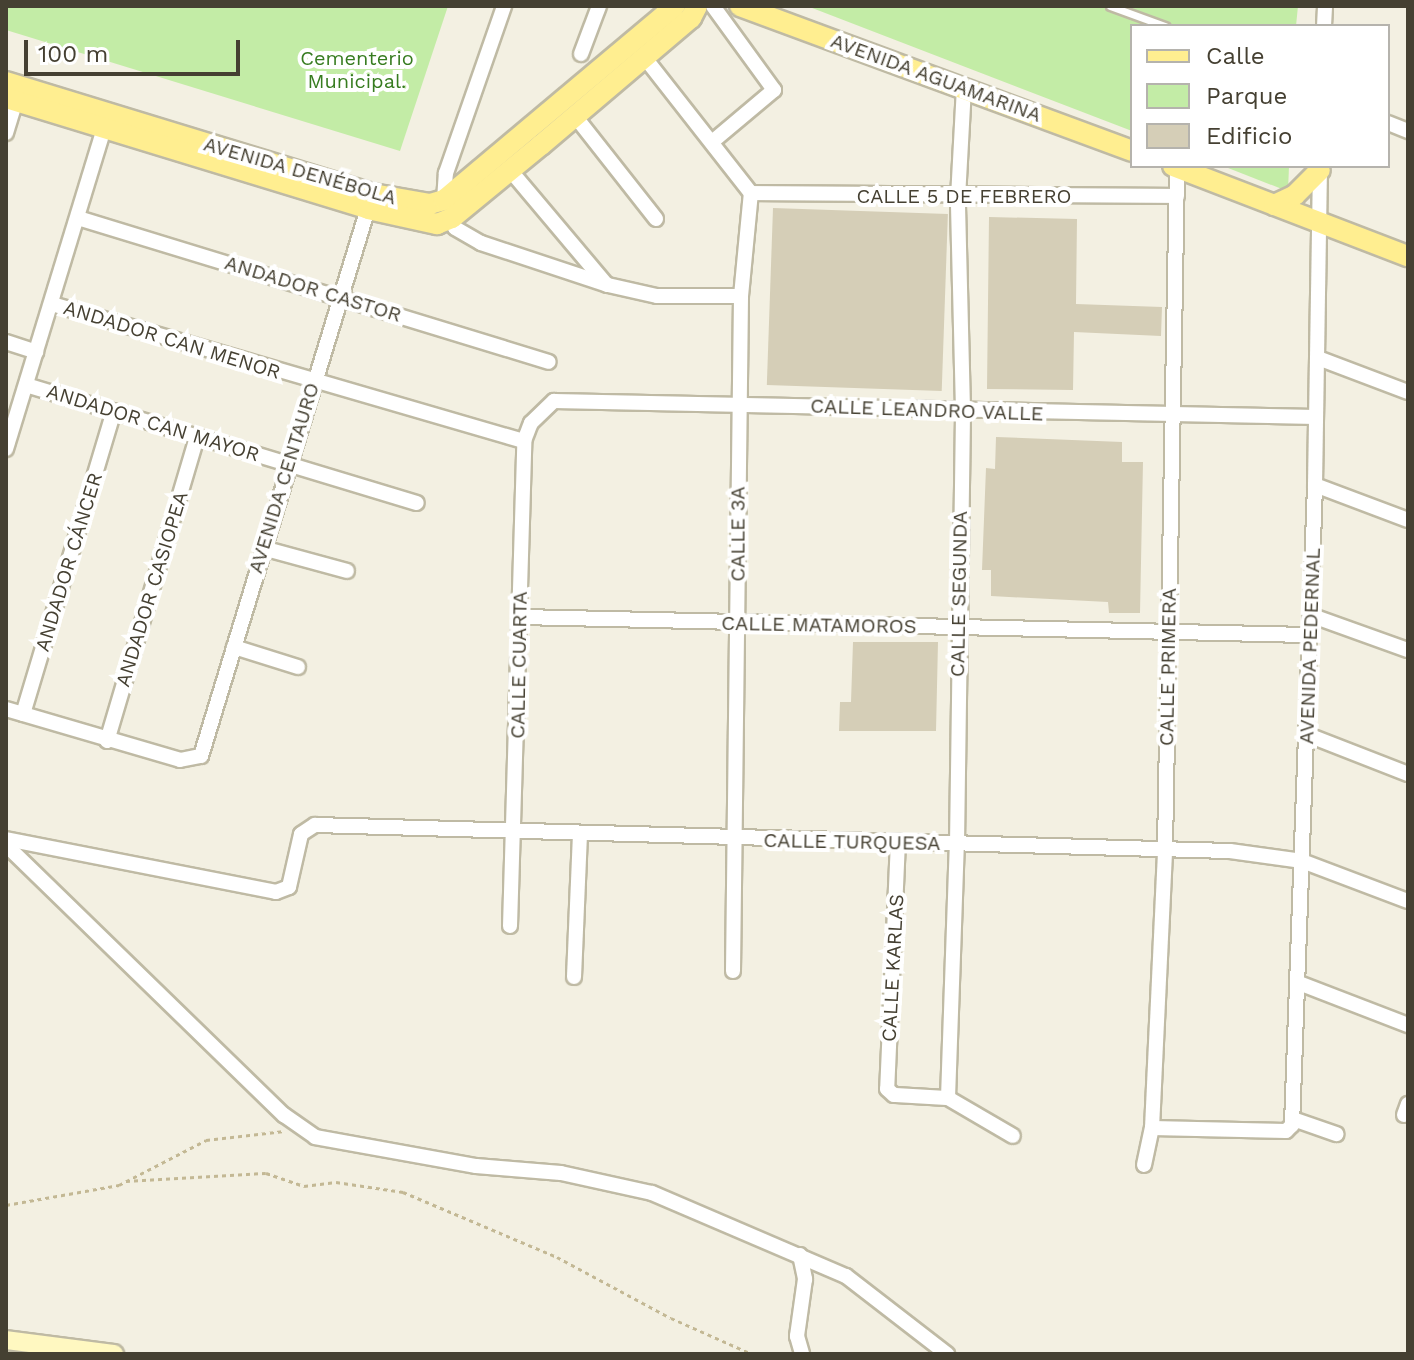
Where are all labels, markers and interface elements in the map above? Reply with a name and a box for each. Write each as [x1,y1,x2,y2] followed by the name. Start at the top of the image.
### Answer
[28,24,244,74] scale bar
[1130,24,1390,168] legend
[827,28,1045,128] street label: AVENIDA AGUAMARINA
[38,40,108,68] text: 100 m
[1206,42,1265,70] text: Calle
[300,47,414,94] park label: Cementerio Municipal.
[1206,82,1287,110] text: Parque
[1206,122,1292,150] text: Edificio
[201,132,399,210] street label: AVENIDA DENÉBOLA
[856,184,1072,208] street label: CALLE 5 DE FEBRERO
[222,251,404,327] street label: ANDADOR CASTOR
[61,296,283,384] street label: ANDADOR CAN MENOR
[44,379,262,467] street label: ANDADOR CAN MAYOR
[243,379,325,577] street label: AVENIDA CENTAURO
[810,394,1044,426] street label: CALLE LEANDRO VALLE
[30,470,108,654] street label: ANDADOR CÁNCER
[726,486,750,582] street label: CALLE 3A
[111,488,193,690] street label: ANDADOR CASIOPEA
[946,511,972,677] street label: CALLE SEGUNDA
[1295,547,1325,745] street label: AVENIDA PEDERNAL
[1155,588,1181,746] street label: CALLE PRIMERA
[506,591,532,739] street label: CALLE CUARTA
[721,611,917,639] street label: CALLE MATAMOROS
[763,828,941,856] street label: CALLE TURQUESA
[877,894,909,1042] street label: CALLE KARLAS

